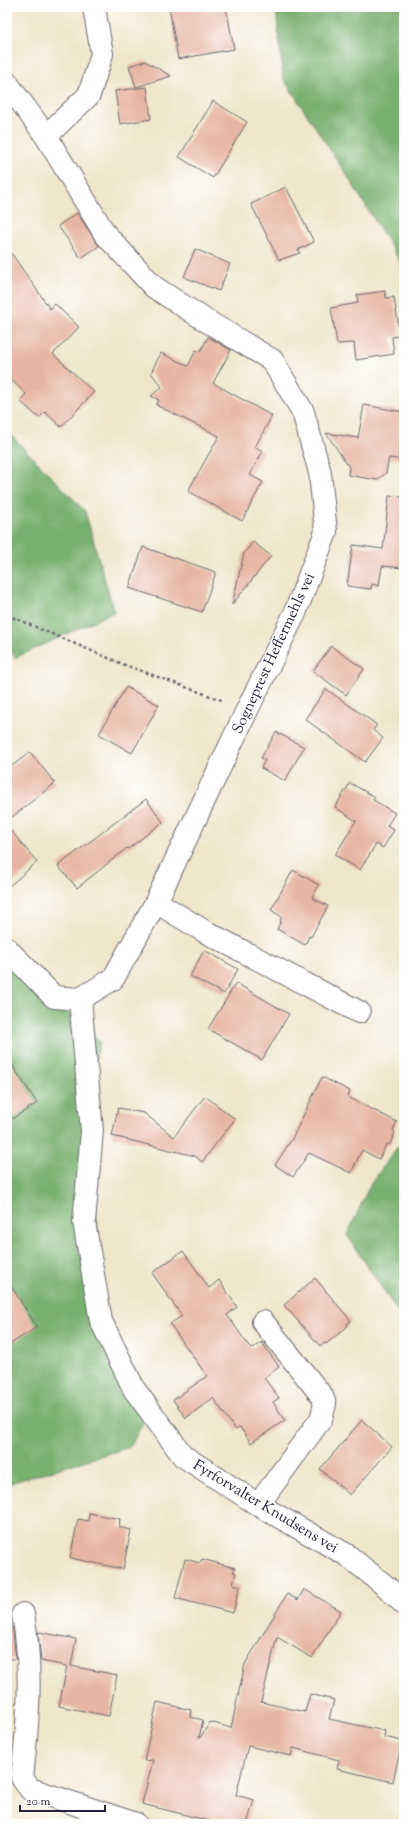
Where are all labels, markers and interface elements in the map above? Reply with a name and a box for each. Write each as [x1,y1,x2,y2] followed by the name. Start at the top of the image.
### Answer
[228,570,321,738] street label: Sogneprest Heffermehls vei
[189,1456,342,1559] street label: Fyrforvalter Knudsens vei
[20,1787,105,1813] scale bar
[26,1793,51,1811] text: 20 m

